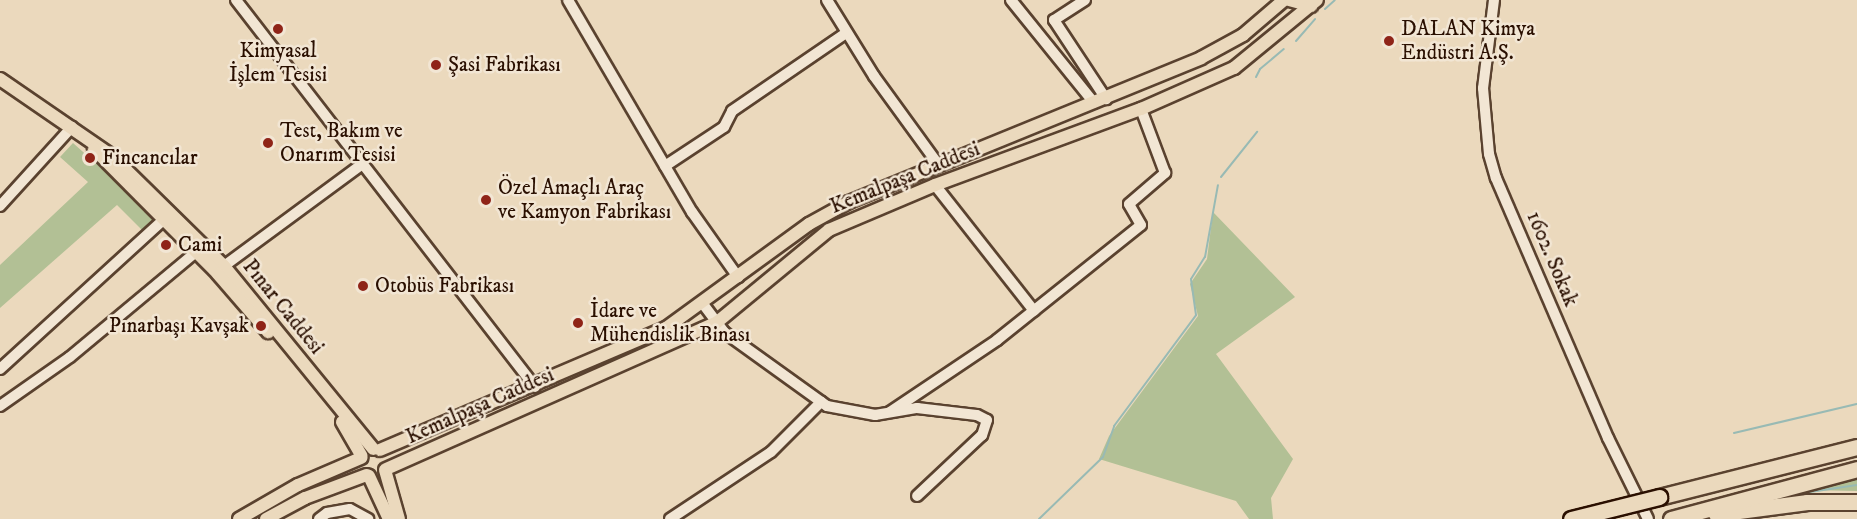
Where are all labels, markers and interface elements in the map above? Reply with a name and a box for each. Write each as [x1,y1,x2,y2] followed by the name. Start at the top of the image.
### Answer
[1401,16,1535,66] place label: DALAN Kimya Endüstri A.Ş.
[271,22,285,36] marker: Kimyasal İşlem Tesisi
[1382,34,1396,48] marker: DALAN Kimya Endüstri A.Ş.
[229,38,327,88] place label: Kimyasal İşlem Tesisi
[448,52,561,78] place label: Şasi Fabrikası
[429,58,443,72] marker: Şasi Fabrikası
[280,118,403,168] place label: Test, Bakım ve Onarım Tesisi
[261,136,275,150] marker: Test, Bakım ve Onarım Tesisi
[827,137,983,219] street label: Kemalpaşa Caddesi
[102,145,198,171] place label: Fincancılar
[83,151,97,165] marker: Fincancılar
[498,175,671,225] place label: Özel Amaçlı Araç ve Kamyon Fabrikası
[479,193,493,207] marker: Özel Amaçlı Araç ve Kamyon Fabrikası
[1521,208,1583,310] street label: 1602. Sokak
[178,232,222,258] place label: Cami
[159,238,173,252] marker: Cami
[237,254,329,360] street label: Pınar Caddesi
[375,273,514,299] place label: Otobüs Fabrikası
[356,279,370,293] marker: Otobüs Fabrikası
[590,298,750,348] place label: İdare ve Mühendislik Binası
[109,313,249,339] place label: Pınarbaşı Kavşak
[571,316,585,330] marker: İdare ve Mühendislik Binası
[254,319,268,333] marker: Pınarbaşı Kavşak
[402,362,558,450] street label: Kemalpaşa Caddesi

